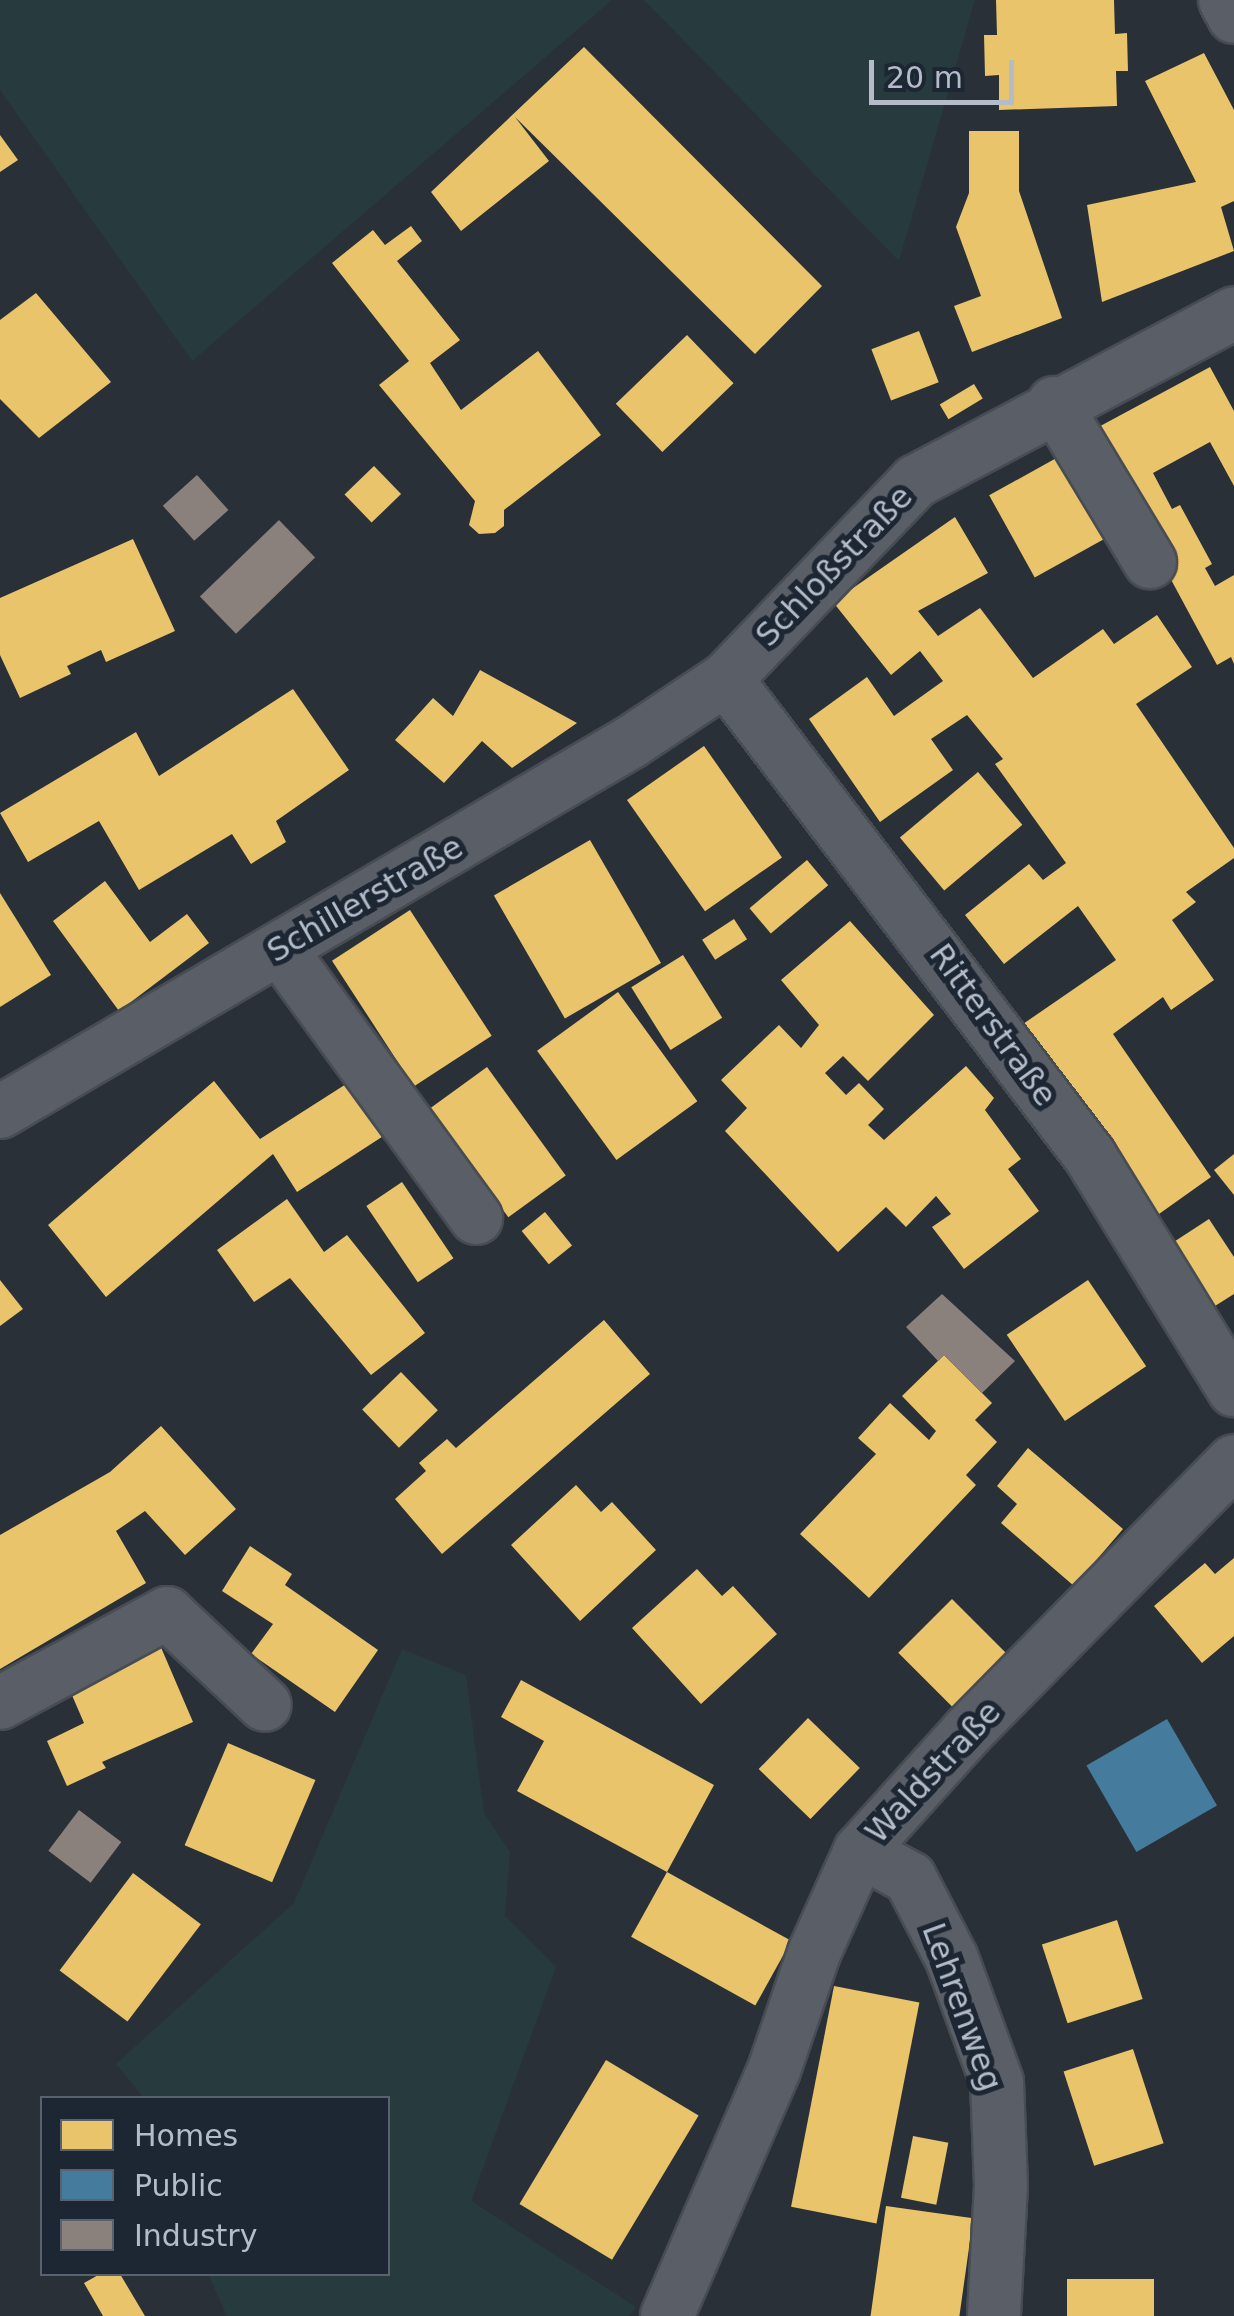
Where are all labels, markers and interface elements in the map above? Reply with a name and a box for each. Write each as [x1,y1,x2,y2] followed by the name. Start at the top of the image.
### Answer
[874,40,1019,102] scale bar
[886,60,963,95] text: 20 m
[748,478,920,654] street label: Schloßstraße
[260,827,470,971] street label: Schillerstraße
[921,936,1065,1114] street label: Ritterstraße
[857,1693,1009,1851] street label: Waldstraße
[914,1918,1010,2096] street label: Lehrenweg
[40,2096,390,2276] legend
[134,2118,238,2153] text: Homes
[134,2168,223,2203] text: Public
[134,2218,257,2253] text: Industry

